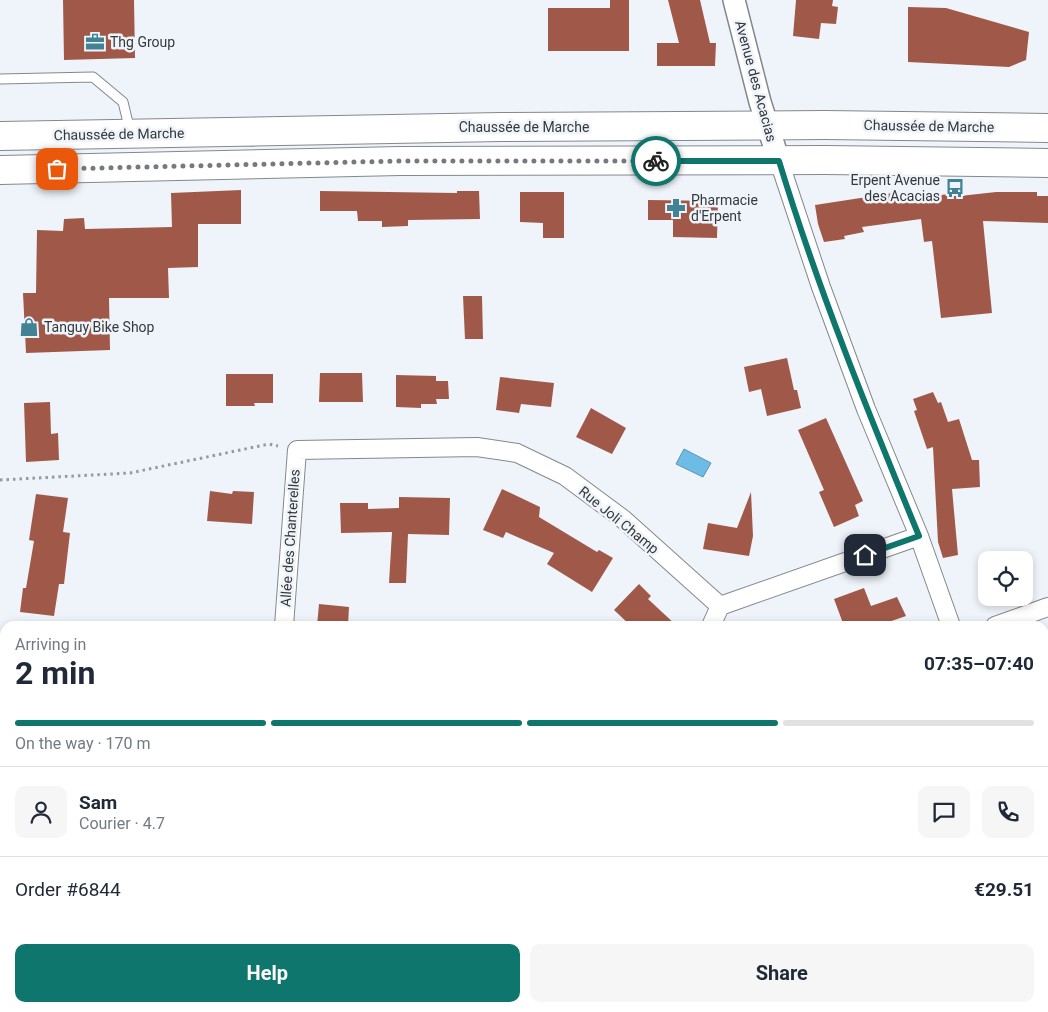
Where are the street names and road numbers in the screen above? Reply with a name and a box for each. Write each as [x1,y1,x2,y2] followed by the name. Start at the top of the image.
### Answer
[732,19,780,143] street label: Avenue des Acacias
[864,117,994,135] street label: Chaussée de Marche
[459,119,589,135] street label: Chaussée de Marche
[54,125,184,143] street label: Chaussée de Marche
[277,469,303,607] street label: Allée des Chanterelles
[576,483,662,557] street label: Rue Joli Champ

